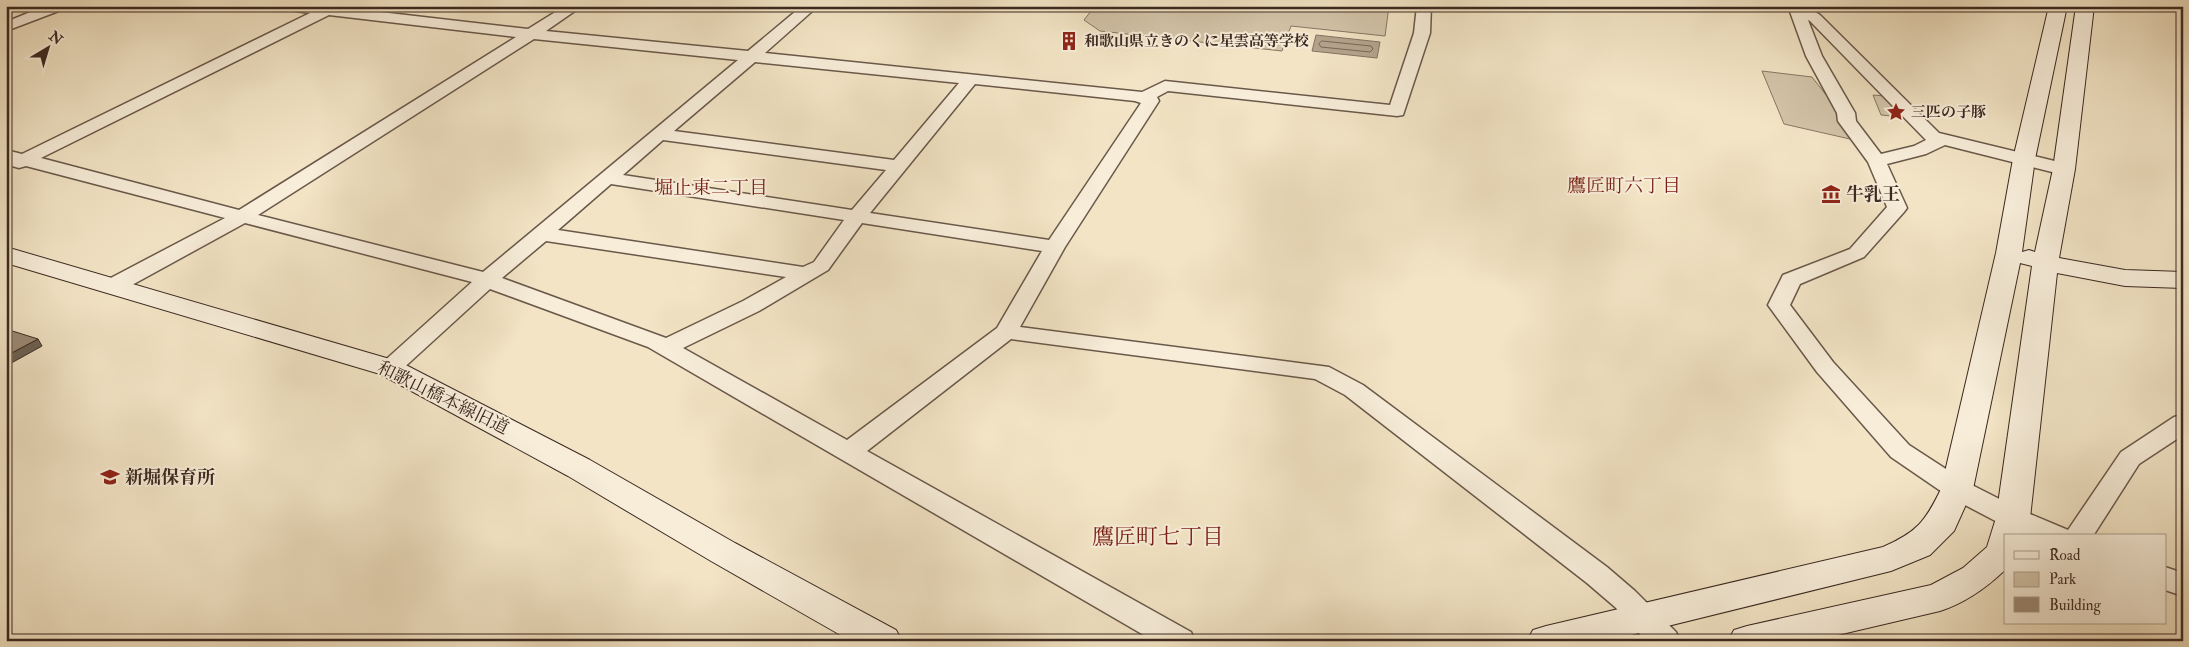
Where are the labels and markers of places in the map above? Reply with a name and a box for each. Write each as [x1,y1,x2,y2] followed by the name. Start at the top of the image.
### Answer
[1058,30,1080,52] building icon: 和歌山県立きのくに星雲高等学校
[1084,32,1309,51] place label: 和歌山県立きのくに星雲高等学校
[1885,101,1907,123] place icon: 三匹の子豚
[1911,103,1986,122] place label: 三匹の子豚
[1820,183,1842,205] museum icon: 牛乳王
[1846,183,1900,206] place label: 牛乳王
[99,466,121,488] school or university icon: 新堀保育所
[125,466,215,489] place label: 新堀保育所

